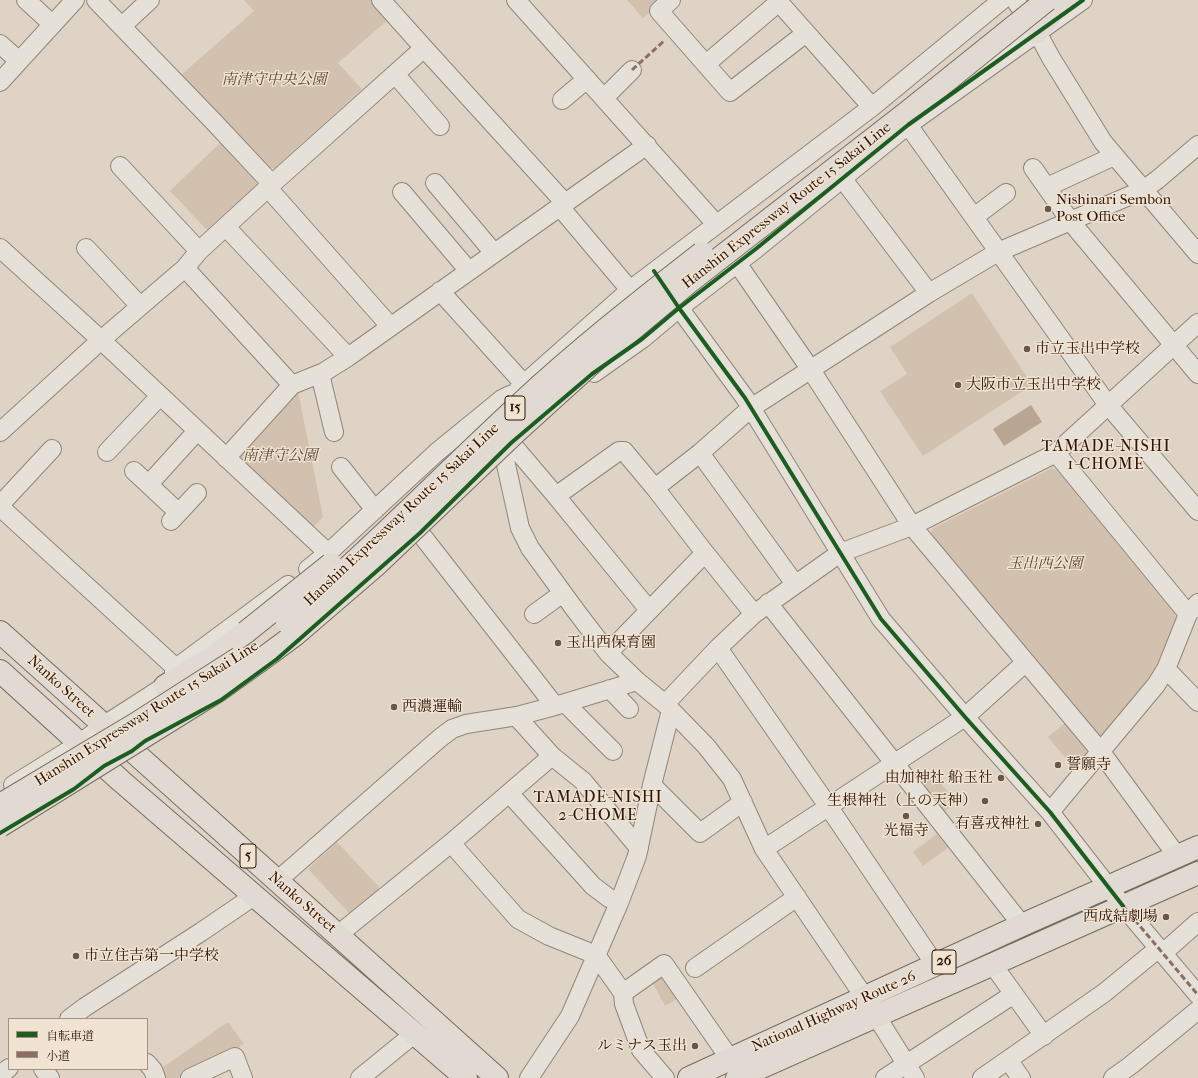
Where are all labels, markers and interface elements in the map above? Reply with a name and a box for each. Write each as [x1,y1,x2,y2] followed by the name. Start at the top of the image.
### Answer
[222,71,326,89] park label: 南津守中央公園
[679,119,895,293] street label: Hanshin Expressway Route 15 Sakai Line
[1056,191,1171,226] place label: Nishinari Sembon Post Office
[1043,204,1053,214] marker: Nishinari Sembon Post Office
[1035,340,1140,358] place label: 市立玉出中学校
[1022,344,1032,354] marker: 市立玉出中学校
[966,376,1101,394] place label: 大阪市立玉出中学校
[953,380,963,390] marker: 大阪市立玉出中学校
[505,396,525,420] road number: 15
[301,420,503,610] street label: Hanshin Expressway Route 15 Sakai Line
[1041,437,1171,475] district label: TAMADE-NISHI 1-CHOME
[243,447,317,465] park label: 南津守公園
[1008,555,1082,573] park label: 玉出西公園
[566,634,656,652] place label: 玉出西保育園
[32,637,262,791] street label: Hanshin Expressway Route 15 Sakai Line
[553,638,563,648] marker: 玉出西保育園
[24,652,98,722] street label: Nanko Street
[402,698,462,716] place label: 西濃運輸
[389,702,399,712] marker: 西濃運輸
[1066,756,1111,774] place label: 誓願寺
[1053,760,1063,770] marker: 誓願寺
[885,769,993,787] place label: 由加神社 船玉社
[996,773,1006,783] marker: 由加神社 船玉社
[533,788,663,826] district label: TAMADE-NISHI 2-CHOME
[827,792,977,810] place label: 生根神社（上の天神）
[980,796,990,806] marker: 生根神社（上の天神）
[901,811,911,821] marker: 光福寺
[955,815,1030,833] place label: 有喜戎神社
[1033,819,1043,829] marker: 有喜戎神社
[884,822,928,840] place label: 光福寺
[240,844,256,868] road number: 5
[264,868,340,938] street label: Nanko Street
[1083,908,1158,926] place label: 西成結劇場
[1161,912,1171,922] marker: 西成結劇場
[84,947,219,965] place label: 市立住吉第一中学校
[932,950,956,974] road number: 26
[71,951,81,961] marker: 市立住吉第一中学校
[749,968,919,1056] street label: National Highway Route 26
[8,1018,148,1070] legend
[46,1029,94,1043] text: 自転車道
[597,1037,687,1055] place label: ルミナス玉出
[690,1041,700,1051] marker: ルミナス玉出
[46,1049,70,1063] text: 小道

